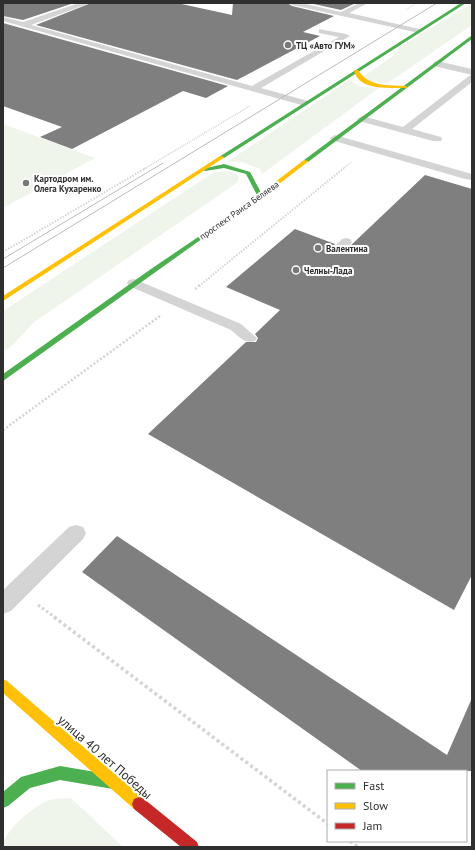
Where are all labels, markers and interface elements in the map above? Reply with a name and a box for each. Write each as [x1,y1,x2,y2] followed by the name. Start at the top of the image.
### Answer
[283,40,293,50] marker: ТЦ «Авто ГУМ»
[296,40,356,51] place label: ТЦ «Авто ГУМ»
[34,173,101,194] place label: Картодром им. Олега Кухаренко
[21,178,31,188] marker: Картодром им. Олега Кухаренко
[197,178,281,242] street label: проспект Раиса Беляева
[313,243,323,253] marker: Валентина
[326,243,368,254] place label: Валентина
[291,265,301,275] marker: Челны-Лада
[304,265,353,276] place label: Челны-Лада
[54,711,156,803] street label: улица 40 лет Победы
[327,770,467,842] legend
[363,778,384,793] text: Fast
[363,798,388,813] text: Slow
[362,818,382,833] text: Jam

